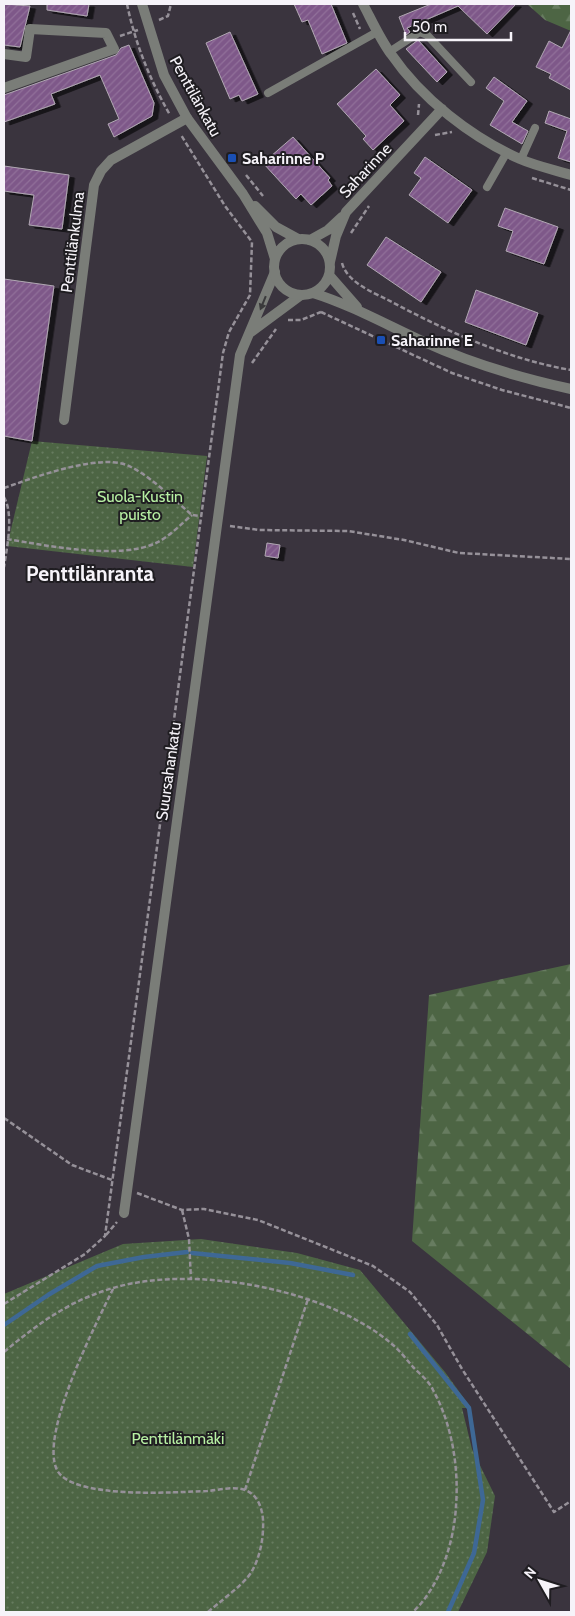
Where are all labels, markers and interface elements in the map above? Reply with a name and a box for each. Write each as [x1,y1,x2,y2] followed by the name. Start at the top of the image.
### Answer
[405,10,511,42] scale bar
[412,18,447,36] text: 50 m
[166,53,225,140] street label: Penttilänkatu
[335,139,395,202] street label: Saharinne
[242,149,325,168] place label: Saharinne P
[226,152,238,164] marker: Saharinne P
[57,190,88,294] street label: Penttilänkulma
[259,296,267,311] one-way arrow
[391,331,473,350] place label: Saharinne E
[375,334,387,346] marker: Saharinne E
[97,487,183,524] park label: Suola-Kustin puisto
[26,561,155,586] district label: Penttilänranta
[152,721,185,821] street label: Suursahankatu
[132,1429,224,1448] park label: Penttilänmäki
[515,1556,565,1606] north arrow
[520,1563,540,1582] text: N

